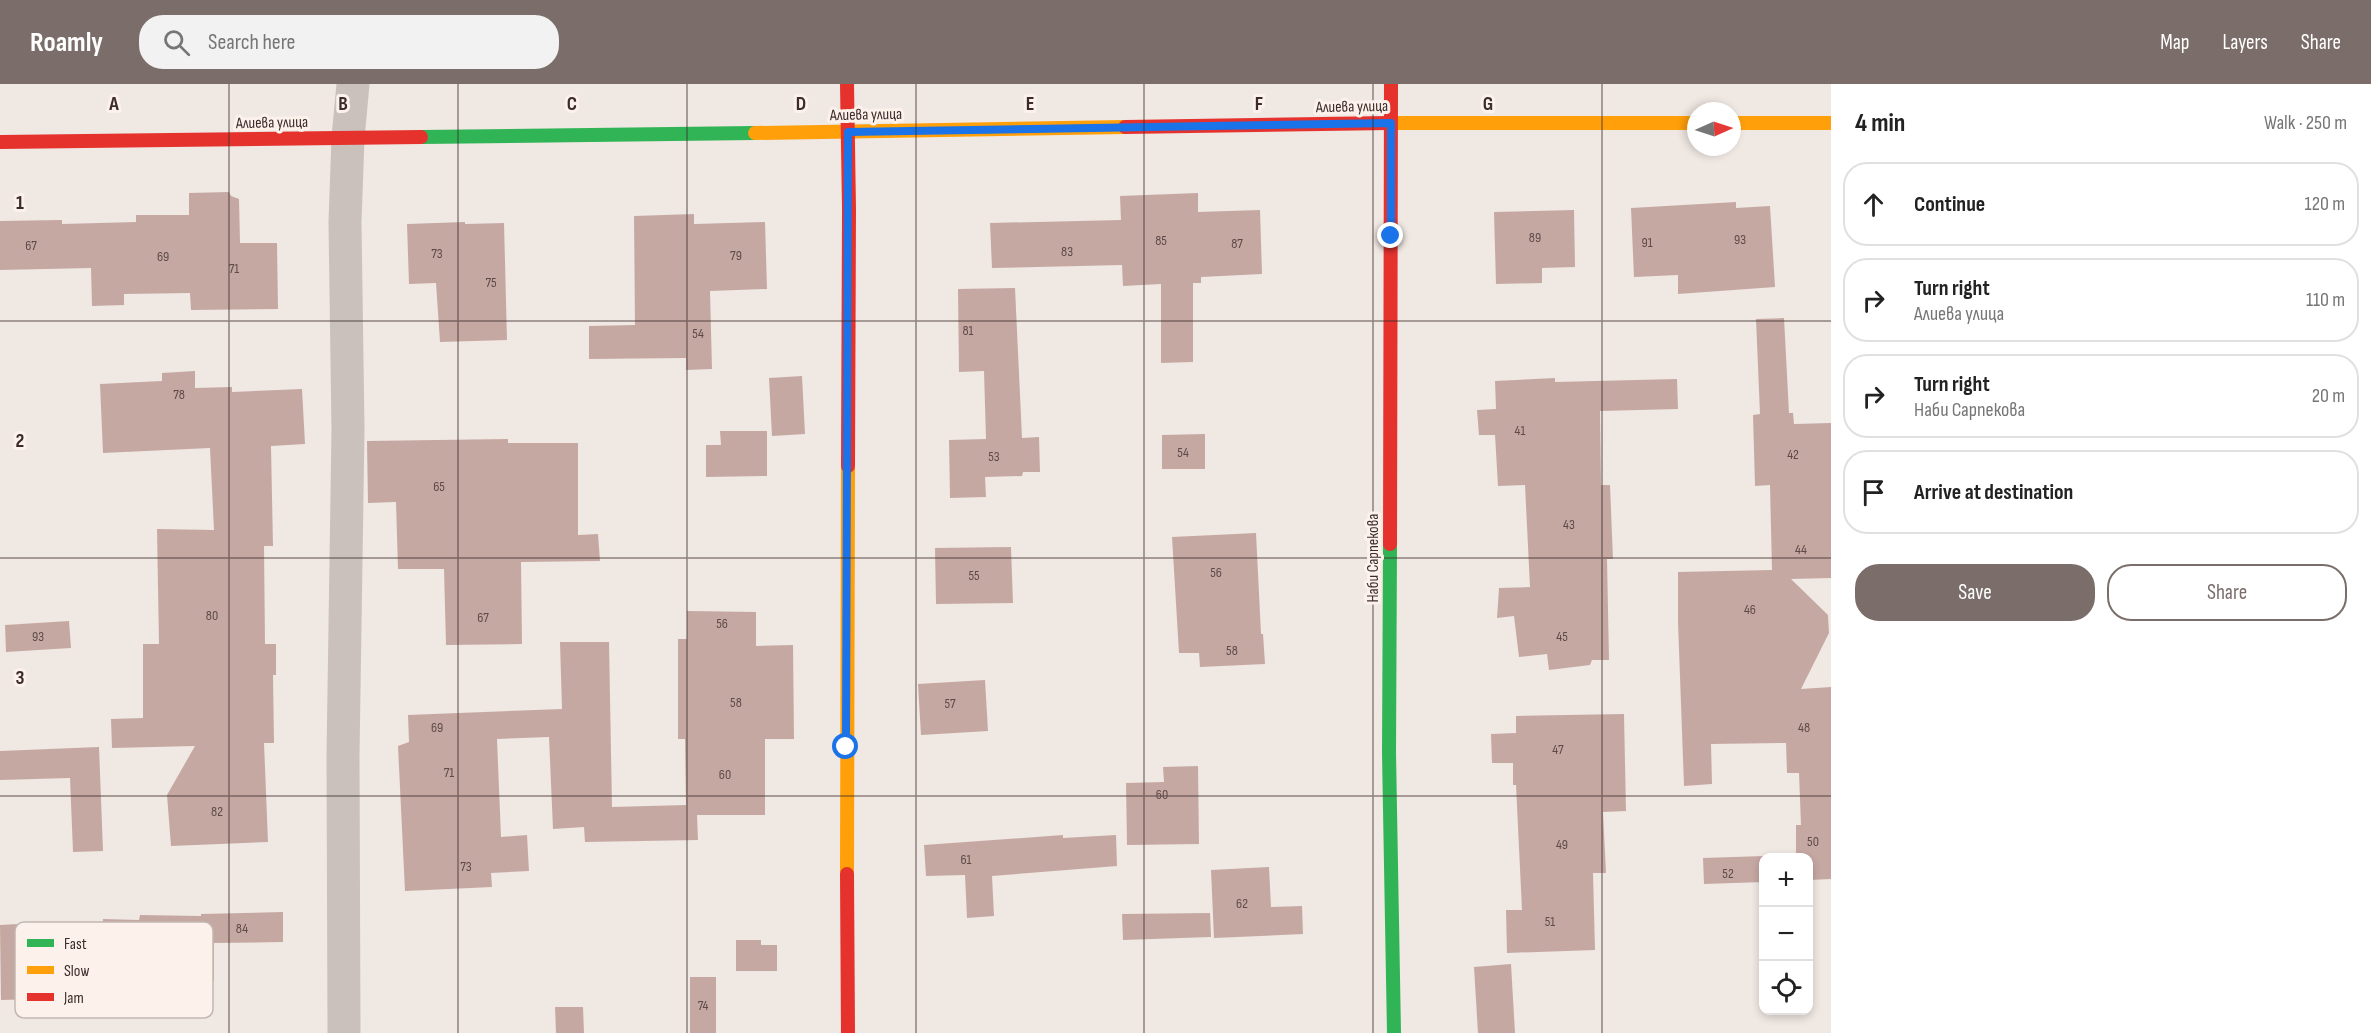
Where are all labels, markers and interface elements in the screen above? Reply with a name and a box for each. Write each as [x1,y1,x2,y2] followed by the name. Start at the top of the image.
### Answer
[139,15,559,69] search box
[30,26,103,59] text: Roamly
[160,26,193,59] icon: search
[208,29,295,56] text: Search here
[2160,30,2189,55] text: Map
[2222,30,2268,55] text: Layers
[2301,30,2341,55] text: Share
[108,92,119,116] text: A
[338,92,348,116] text: B
[567,92,577,116] text: C
[796,92,806,116] text: D
[1026,92,1034,116] text: E
[1255,92,1263,116] text: F
[1483,92,1493,116] text: G
[1315,97,1388,117] street label: Алиева улица
[1687,102,1741,156] north arrow
[829,105,902,125] street label: Алиева улица
[1855,108,1905,139] text: 4 min
[2264,111,2347,135] text: Walk · 250 m
[235,113,308,133] street label: Алиева улица
[1857,188,1890,221] icon: ahead
[16,191,24,215] text: 1
[1914,191,1985,218] text: Continue
[2305,192,2345,216] text: 120 m
[1377,222,1403,248] route end
[1529,229,1541,246] house number: 89
[1734,231,1746,248] house number: 93
[1155,232,1167,249] house number: 85
[1641,234,1653,251] house number: 91
[1231,235,1243,252] house number: 87
[25,237,37,254] house number: 67
[1061,243,1073,260] house number: 83
[431,245,443,262] house number: 73
[730,247,742,264] house number: 79
[157,248,169,265] house number: 69
[229,260,239,277] house number: 71
[485,274,497,291] house number: 75
[1914,275,1990,302] text: Turn right
[1857,284,1890,317] icon: right
[2306,288,2345,312] text: 110 m
[1914,302,2004,326] text: Алиева улица
[962,322,974,339] house number: 81
[692,325,704,342] house number: 54
[1914,371,1990,398] text: Turn right
[1857,380,1890,413] icon: right
[2312,384,2345,408] text: 20 m
[173,386,185,403] house number: 78
[1914,398,2025,422] text: Наби Сарпекова
[1515,422,1525,439] house number: 41
[16,429,24,453] text: 2
[1177,444,1189,461] house number: 54
[1787,446,1799,463] house number: 42
[988,448,1000,465] house number: 53
[1857,476,1890,509] icon: arrive
[433,478,445,495] house number: 65
[1914,479,2073,506] text: Arrive at destination
[1364,513,1383,603] street label: Наби Сарпекова
[1563,516,1575,533] house number: 43
[1795,541,1807,558] house number: 44
[1210,564,1222,581] house number: 56
[1855,564,2095,621] button: Save
[2107,564,2347,621] button: Share
[968,567,980,584] house number: 55
[1744,601,1756,618] house number: 46
[206,607,218,624] house number: 80
[477,609,489,626] house number: 67
[716,615,728,632] house number: 56
[32,628,44,645] house number: 93
[1556,628,1568,645] house number: 45
[1226,642,1238,659] house number: 58
[16,666,25,690] text: 3
[730,694,742,711] house number: 58
[944,695,956,712] house number: 57
[431,719,443,736] house number: 69
[1798,719,1810,736] house number: 48
[832,733,858,759] route start
[1552,741,1564,758] house number: 47
[444,764,454,781] house number: 71
[719,766,731,783] house number: 60
[1156,786,1168,803] house number: 60
[211,803,223,820] house number: 82
[1807,833,1819,850] house number: 50
[1556,836,1568,853] house number: 49
[960,851,972,868] house number: 61
[1759,853,1813,1015] map controls
[1759,853,1813,907] button: +
[460,858,472,875] house number: 73
[1722,865,1734,882] house number: 52
[1236,895,1248,912] house number: 62
[1759,907,1813,961] button: −
[1545,913,1555,930] house number: 51
[236,920,248,937] house number: 84
[15,922,213,1018] legend
[64,935,87,954] text: Fast
[1759,961,1813,1015] button: locate
[64,962,89,981] text: Slow
[63,989,84,1008] text: Jam
[698,997,709,1014] house number: 74

